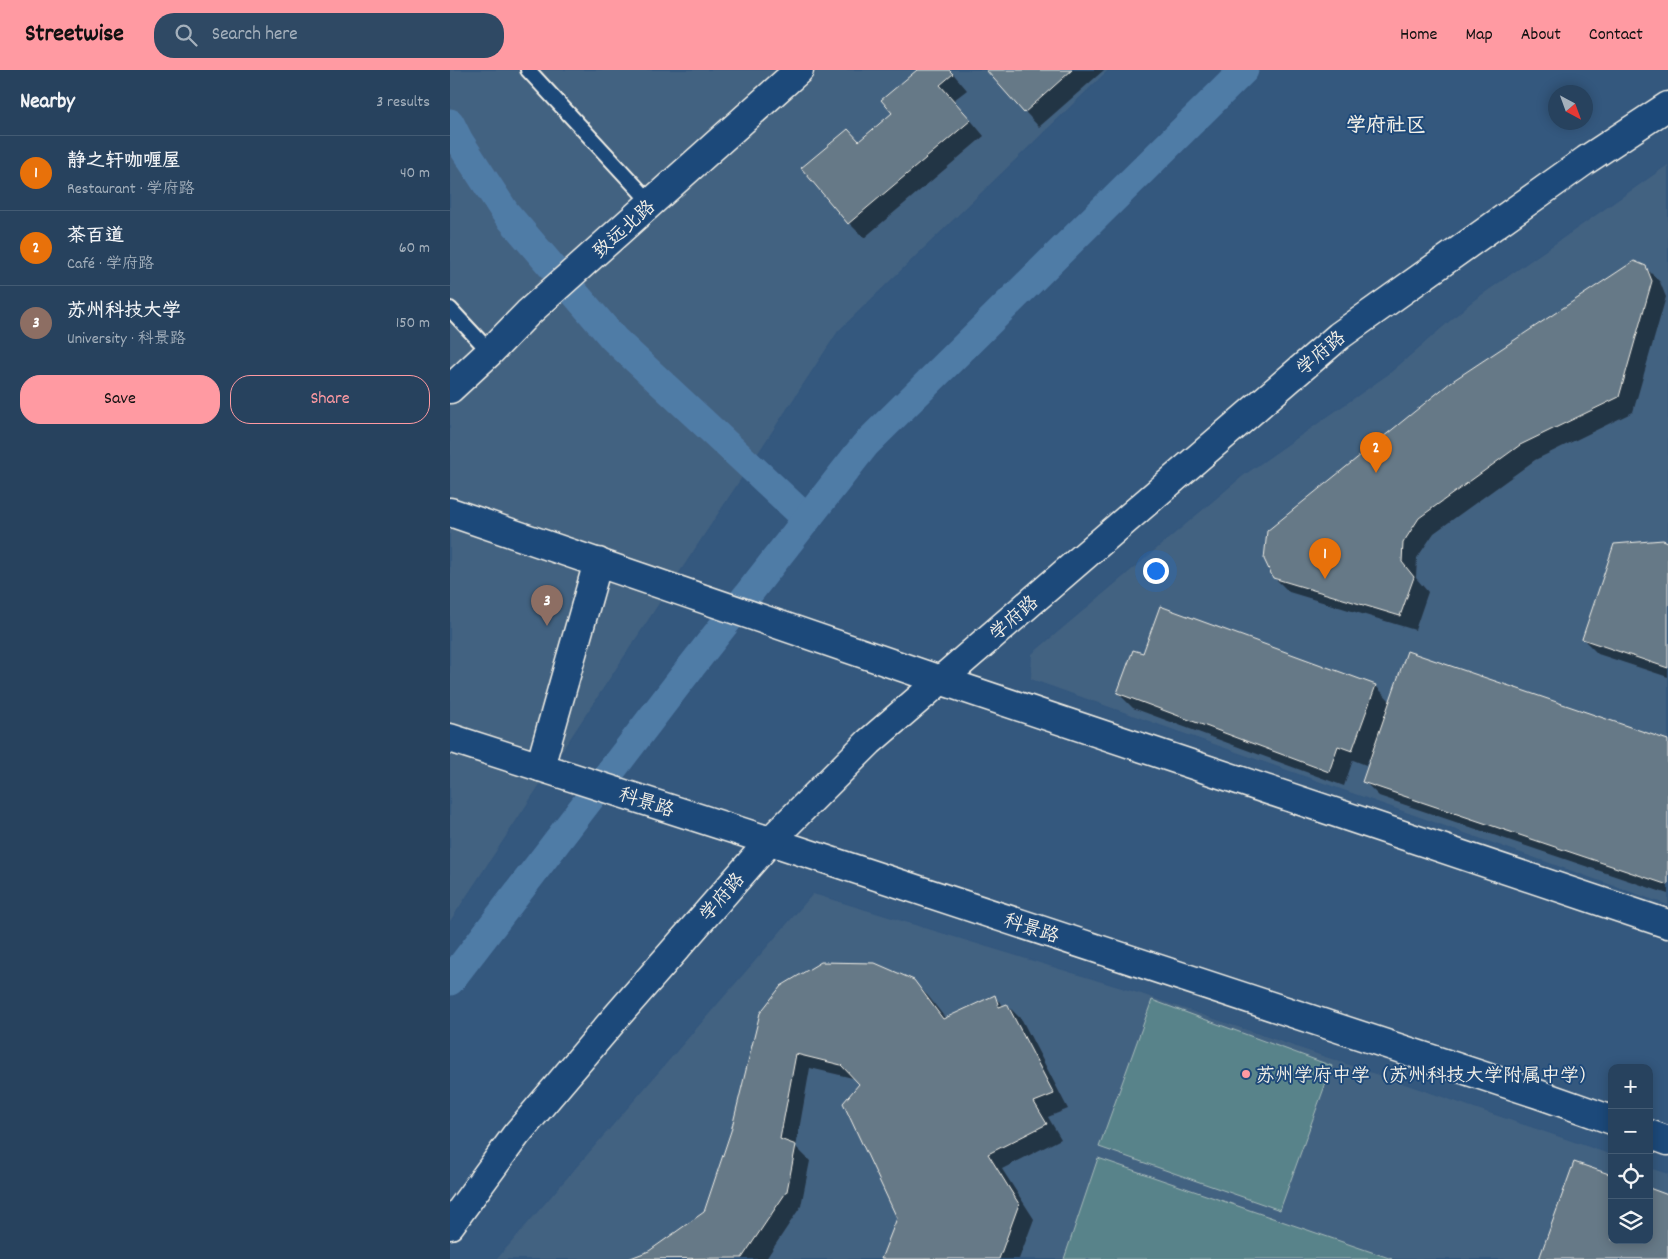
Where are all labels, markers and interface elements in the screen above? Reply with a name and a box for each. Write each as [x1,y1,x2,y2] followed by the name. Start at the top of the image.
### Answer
[154,13,504,58] search box
[25,18,124,52] text: Streetwise
[172,21,200,49] icon: search
[212,22,298,49] text: Search here
[1400,23,1437,48] text: Home
[1465,23,1493,48] text: Map
[1521,23,1561,48] text: About
[1589,23,1643,48] text: Contact
[1548,85,1593,130] north arrow
[20,88,75,118] text: Nearby
[376,91,430,114] text: 3 results
[1346,113,1426,141] district label: 学府社区
[67,149,181,176] text: 静之轩咖喱屋
[34,162,38,185] text: 1
[400,162,430,185] text: 40 m
[67,178,195,201] text: Restaurant · 学府路
[588,195,663,266] street label: 致远北路
[67,224,124,251] text: 茶百道
[33,237,40,260] text: 2
[399,237,430,260] text: 60 m
[67,253,154,276] text: Café · 学府路
[67,299,181,326] text: 苏州科技大学
[32,312,40,335] text: 3
[396,312,430,335] text: 150 m
[1292,326,1353,383] street label: 学府路
[67,328,186,351] text: University · 科景路
[20,375,220,424] button: Save
[230,375,430,424] button: Share
[1360,432,1392,473] pin: 2
[1309,538,1341,579] pin: 1
[1143,558,1169,584] your location
[531,585,563,626] pin: 3
[985,591,1046,649] street label: 学府路
[615,783,677,826] street label: 科景路
[695,868,753,929] street label: 学府路
[1000,909,1062,952] street label: 科景路
[1256,1064,1598,1091] place label: 苏州学府中学（苏州科技大学附属中学）
[1608,1064,1653,1244] map controls
[1608,1064,1653,1109] button: +
[1240,1068,1252,1080] marker: 苏州学府中学（苏州科技大学附属中学）
[1608,1109,1653,1154] button: −
[1608,1154,1653,1199] button: locate
[1608,1199,1653,1244] button: layers

